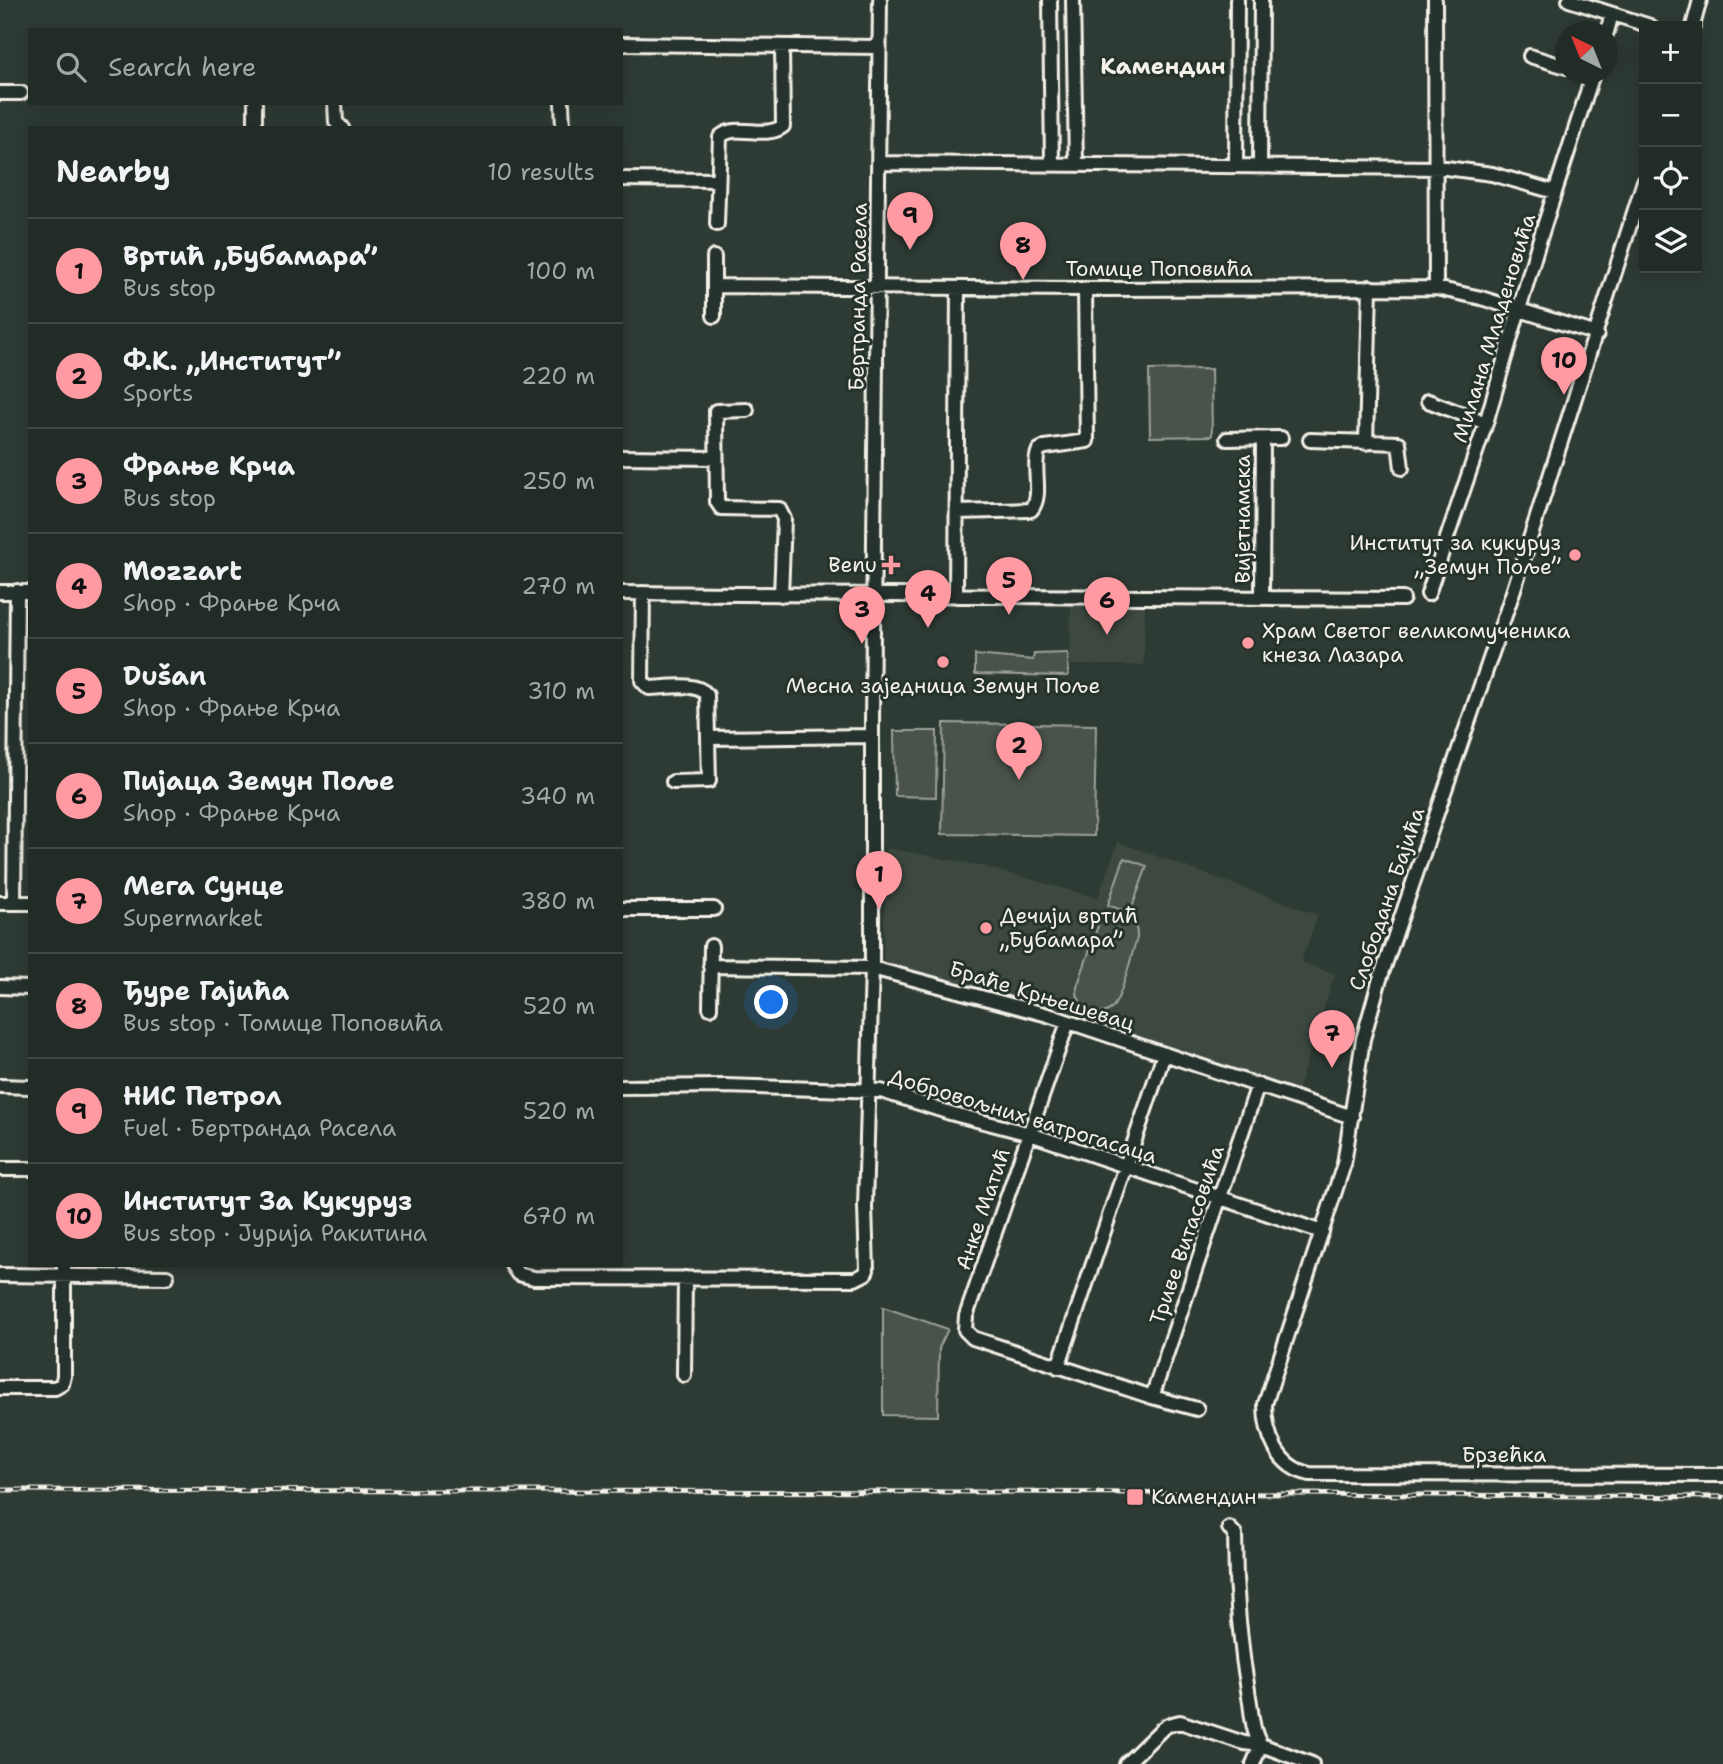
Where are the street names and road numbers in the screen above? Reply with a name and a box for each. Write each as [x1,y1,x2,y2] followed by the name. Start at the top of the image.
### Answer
[842,203,874,391] street label: Бертранда Расела
[1446,210,1542,446] street label: Милана Младеновића
[1065,255,1253,283] street label: Томице Поповића
[1229,455,1257,583] street label: Вијетнамска
[1343,804,1431,994] street label: Слободана Бајића
[946,955,1138,1037] street label: Браће Крњешевац
[886,1062,1160,1170] street label: Добровољних ватрогасаца
[1143,1142,1231,1328] street label: Триве Витасовића
[949,1144,1017,1274] street label: Анке Матић
[1462,1441,1546,1469] street label: Брзећка

